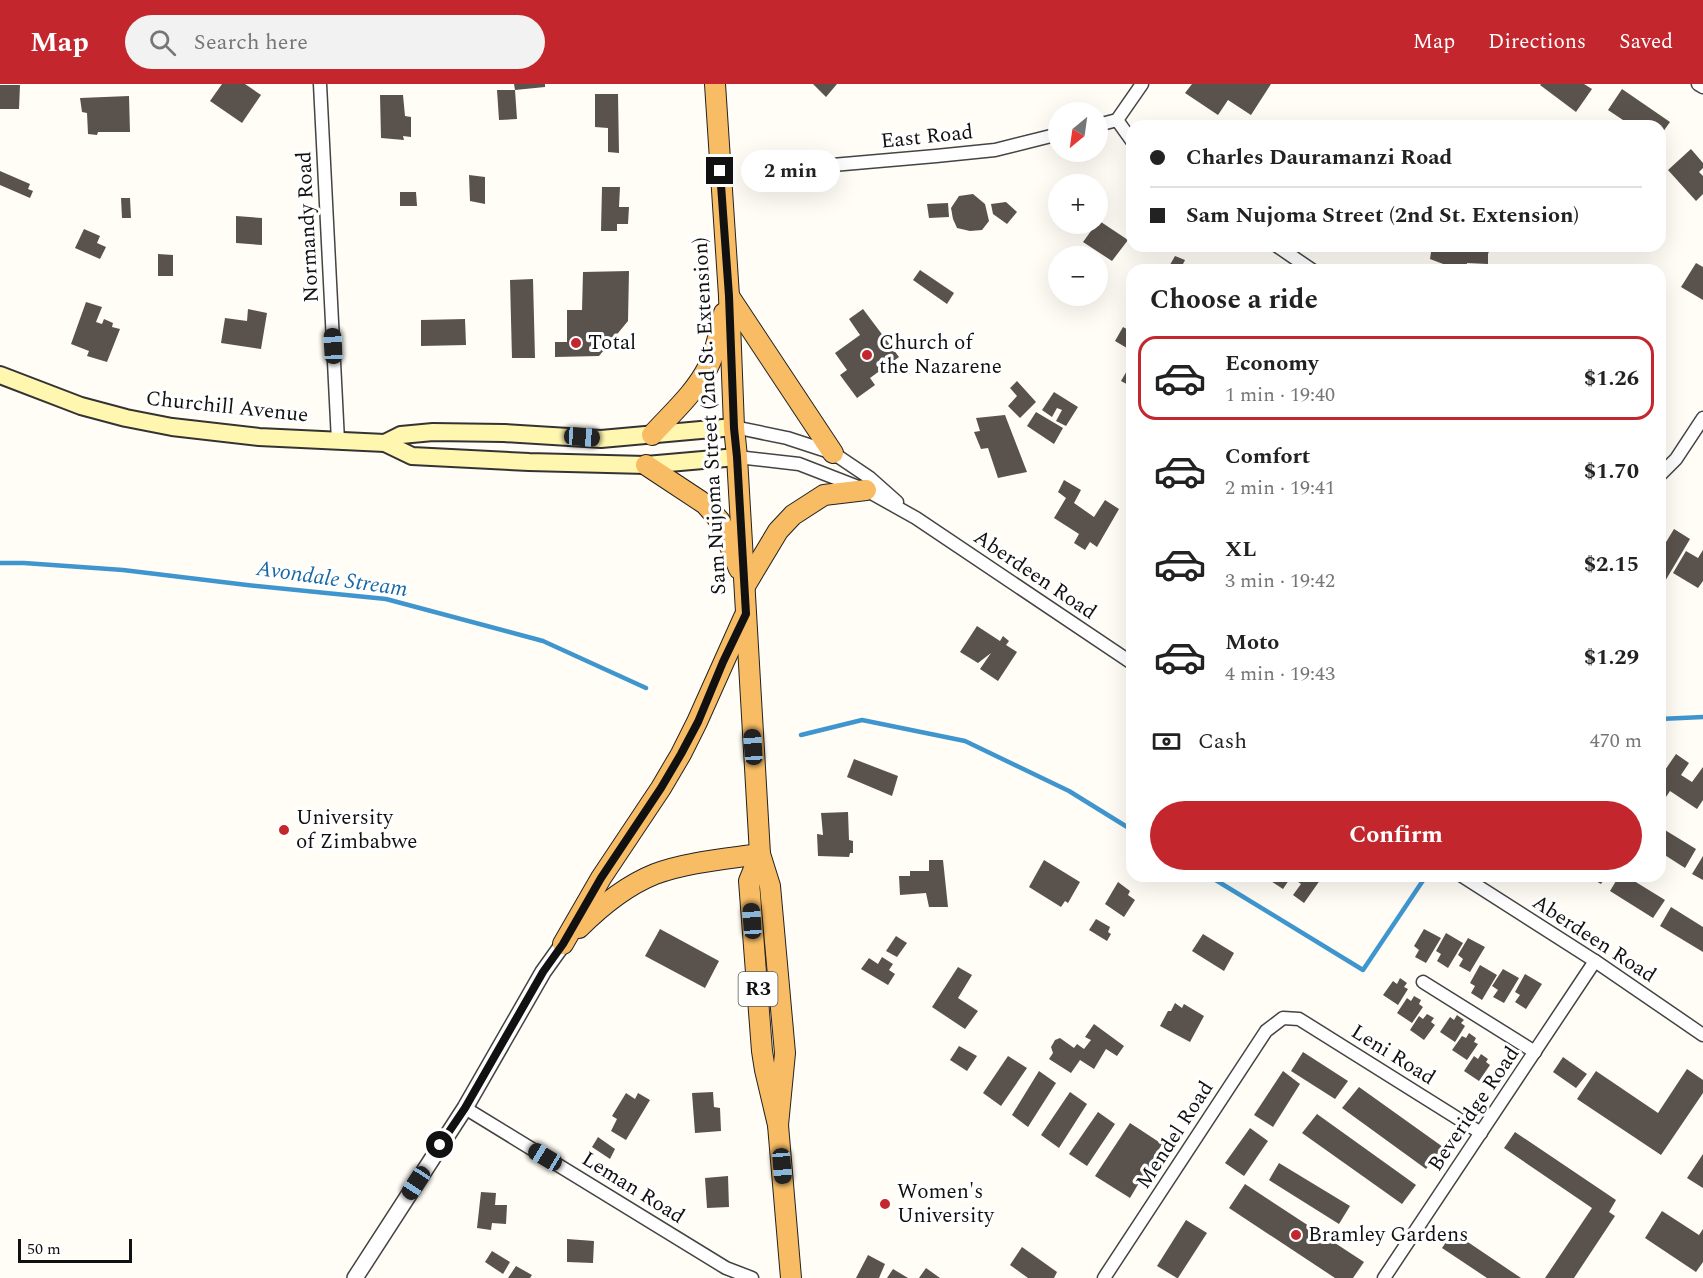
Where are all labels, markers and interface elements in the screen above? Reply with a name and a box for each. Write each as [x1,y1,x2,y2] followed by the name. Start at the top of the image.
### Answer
[125,15,545,69] search box
[30,21,89,64] text: Map
[146,26,179,59] icon: search
[194,26,308,59] text: Search here
[1413,26,1455,58] text: Map
[1488,26,1586,58] text: Directions
[1619,26,1673,58] text: Saved
[1048,102,1108,162] north arrow
[1048,102,1108,306] map controls
[879,116,975,158] street label: East Road
[1186,141,1452,174] text: Charles Dauramanzi Road
[741,150,840,192] callout: 2 min
[288,151,328,303] street label: Normandy Road
[764,156,817,186] text: 2 min
[706,157,733,184] route end
[1048,174,1108,234] button: +
[1186,199,1579,232] text: Sam Nujoma Street (2nd St. Extension)
[685,236,735,596] street label: Sam Nujoma Street (2nd St. Extension)
[1048,246,1108,306] button: −
[1150,279,1318,321] text: Choose a ride
[588,327,636,359] place label: Total
[879,327,1002,383] place label: Church of the Nazarene
[323,328,343,364] car
[569,336,583,350] marker: Total
[1225,347,1318,380] text: Economy
[860,348,874,362] marker: Church of the Nazarene
[1153,351,1207,405] icon: car
[1584,362,1639,395] text: $1.26
[1225,380,1335,410] text: 1 min · 19:40
[144,383,310,431] street label: Churchill Avenue
[563,427,601,447] car
[1225,440,1310,473] text: Comfort
[1153,444,1207,498] icon: car
[1584,455,1639,488] text: $1.70
[1225,473,1335,503] text: 2 min · 19:41
[967,522,1103,628] street label: Aberdeen Road
[1225,533,1256,566] text: XL
[1153,537,1207,591] icon: car
[1584,548,1639,581] text: $2.15
[253,552,410,606] water label: Avondale Stream
[1225,566,1335,596] text: 3 min · 19:42
[1225,626,1279,659] text: Moto
[1153,630,1207,684] icon: car
[1584,641,1639,674] text: $1.29
[1225,659,1335,689] text: 4 min · 19:43
[1150,725,1183,758] icon: cash
[1198,725,1247,758] text: Cash
[1590,726,1642,756] text: 470 m
[743,728,763,766] car
[1150,801,1642,870] button: Confirm
[296,802,418,858] place label: University of Zimbabwe
[277,823,291,837] marker: University of Zimbabwe
[1525,887,1663,991] street label: Aberdeen Road
[742,902,762,940] car
[738,972,777,1006] road number: R3
[1344,1016,1442,1094] street label: Leni Road
[1420,1040,1528,1178] street label: Beveridge Road
[1128,1075,1222,1195] street label: Mendel Road
[426,1131,453,1158] route start
[525,1140,565,1174] car
[575,1144,691,1232] street label: Leman Road
[771,1147,793,1185] car
[399,1163,433,1203] car
[897,1176,995,1232] place label: Women's University
[878,1197,892,1211] marker: Women's University
[1308,1219,1468,1251] place label: Bramley Gardens
[1289,1228,1303,1242] marker: Bramley Gardens
[18,1236,132,1264] scale bar
[27,1237,61,1261] text: 50 m

